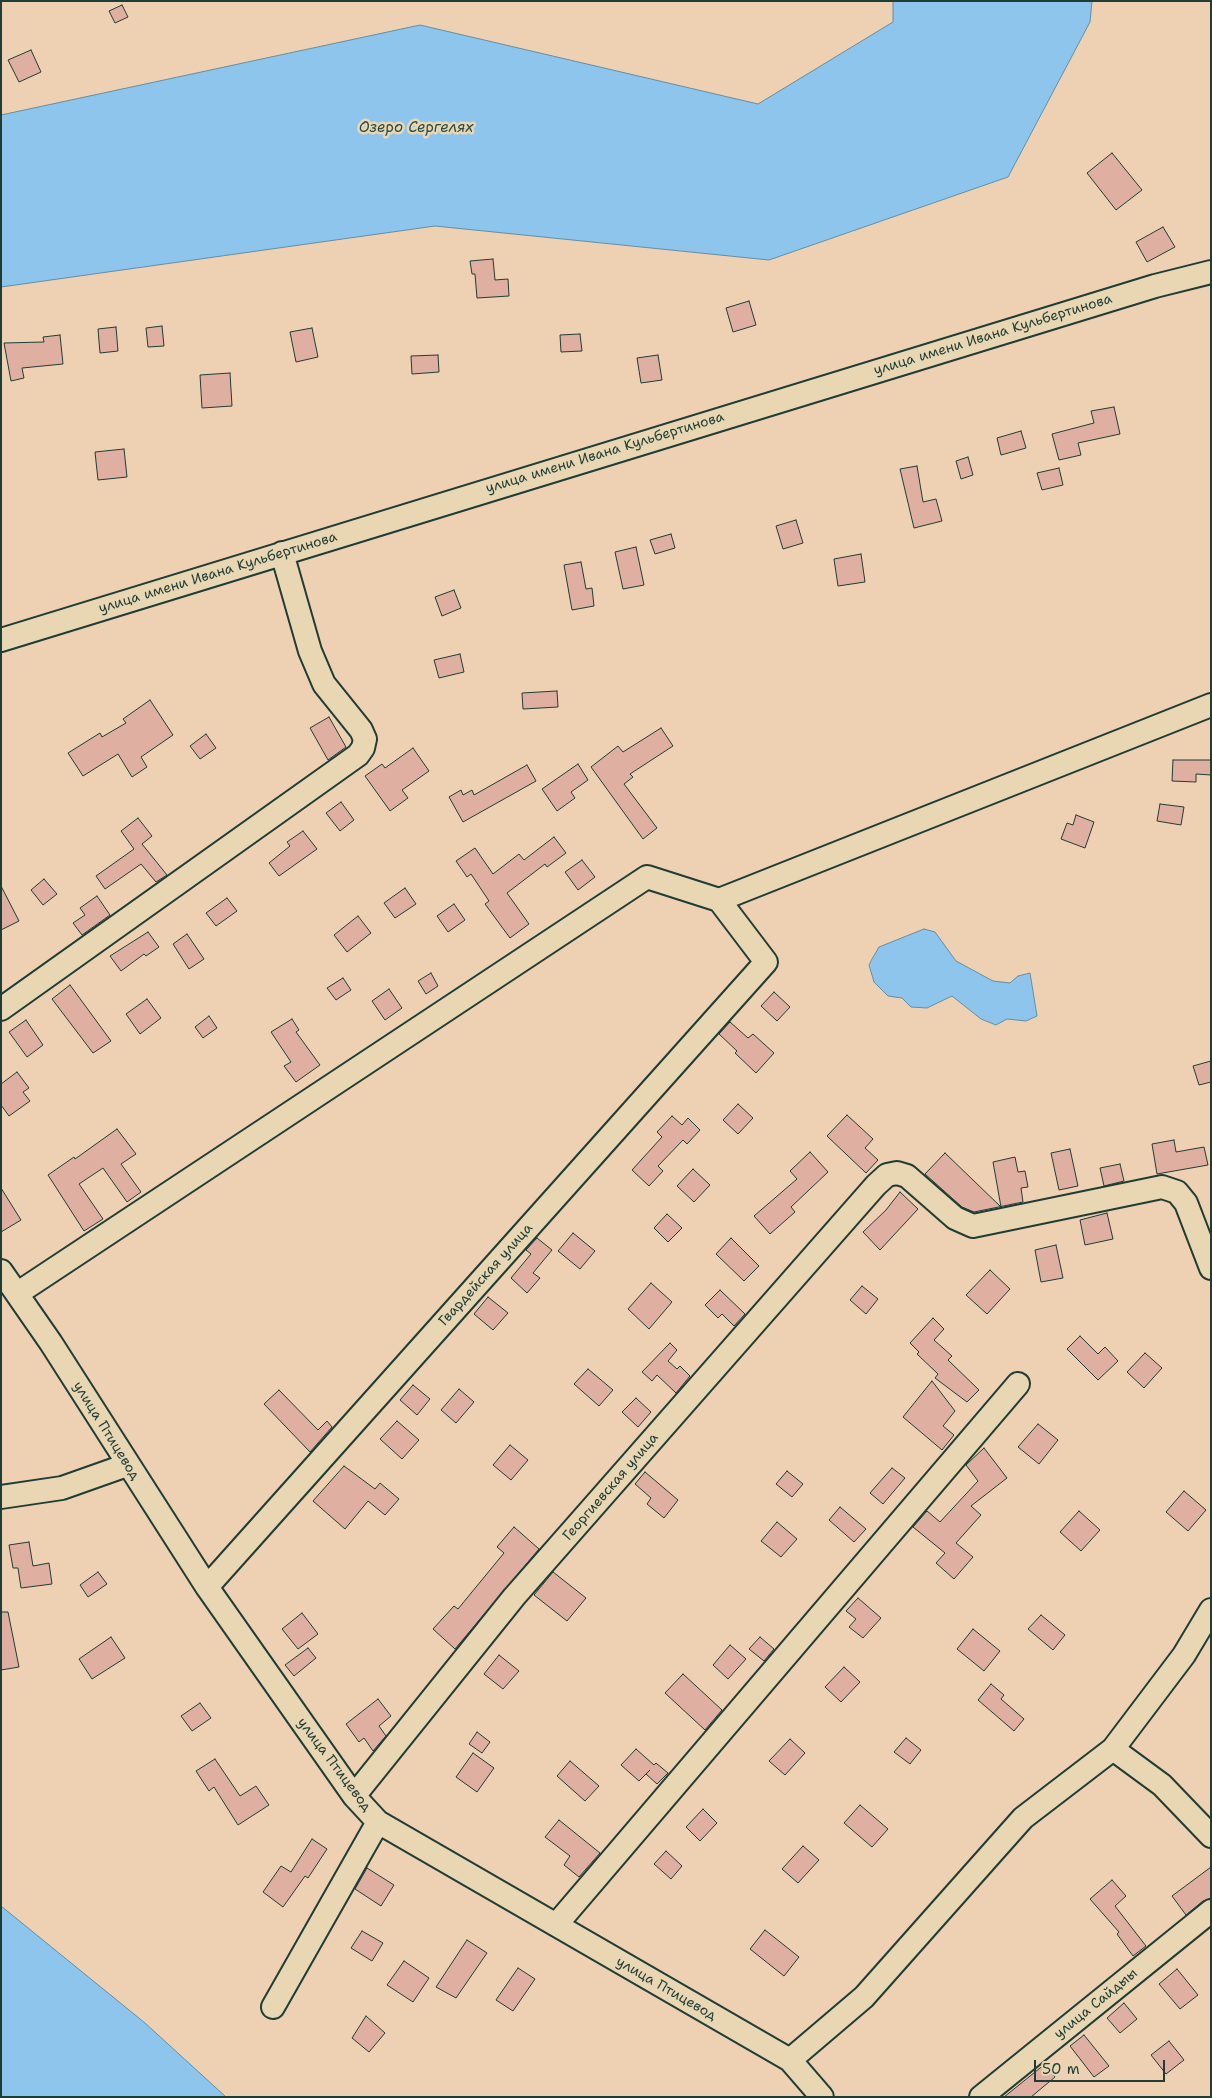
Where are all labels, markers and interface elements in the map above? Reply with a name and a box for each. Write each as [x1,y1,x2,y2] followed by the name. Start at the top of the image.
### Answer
[359,119,473,137] water label: Озеро Сергелях
[872,291,1114,379] street label: улица имени Ивана Кульбертинова
[484,409,726,497] street label: улица имени Ивана Кульбертинова
[97,529,339,617] street label: улица имени Ивана Кульбертинова
[435,1220,537,1330] street label: Гвардейская улица
[69,1379,143,1483] street label: улица Птицевод
[560,1430,662,1544] street label: Георгиевская улица
[293,1715,375,1815] street label: улица Птицевод
[613,1953,719,2025] street label: улица Птицевод
[1051,1965,1141,2043] street label: улица Сайдыы
[1037,2050,1168,2082] scale bar
[1042,2059,1080,2079] text: 50 m

